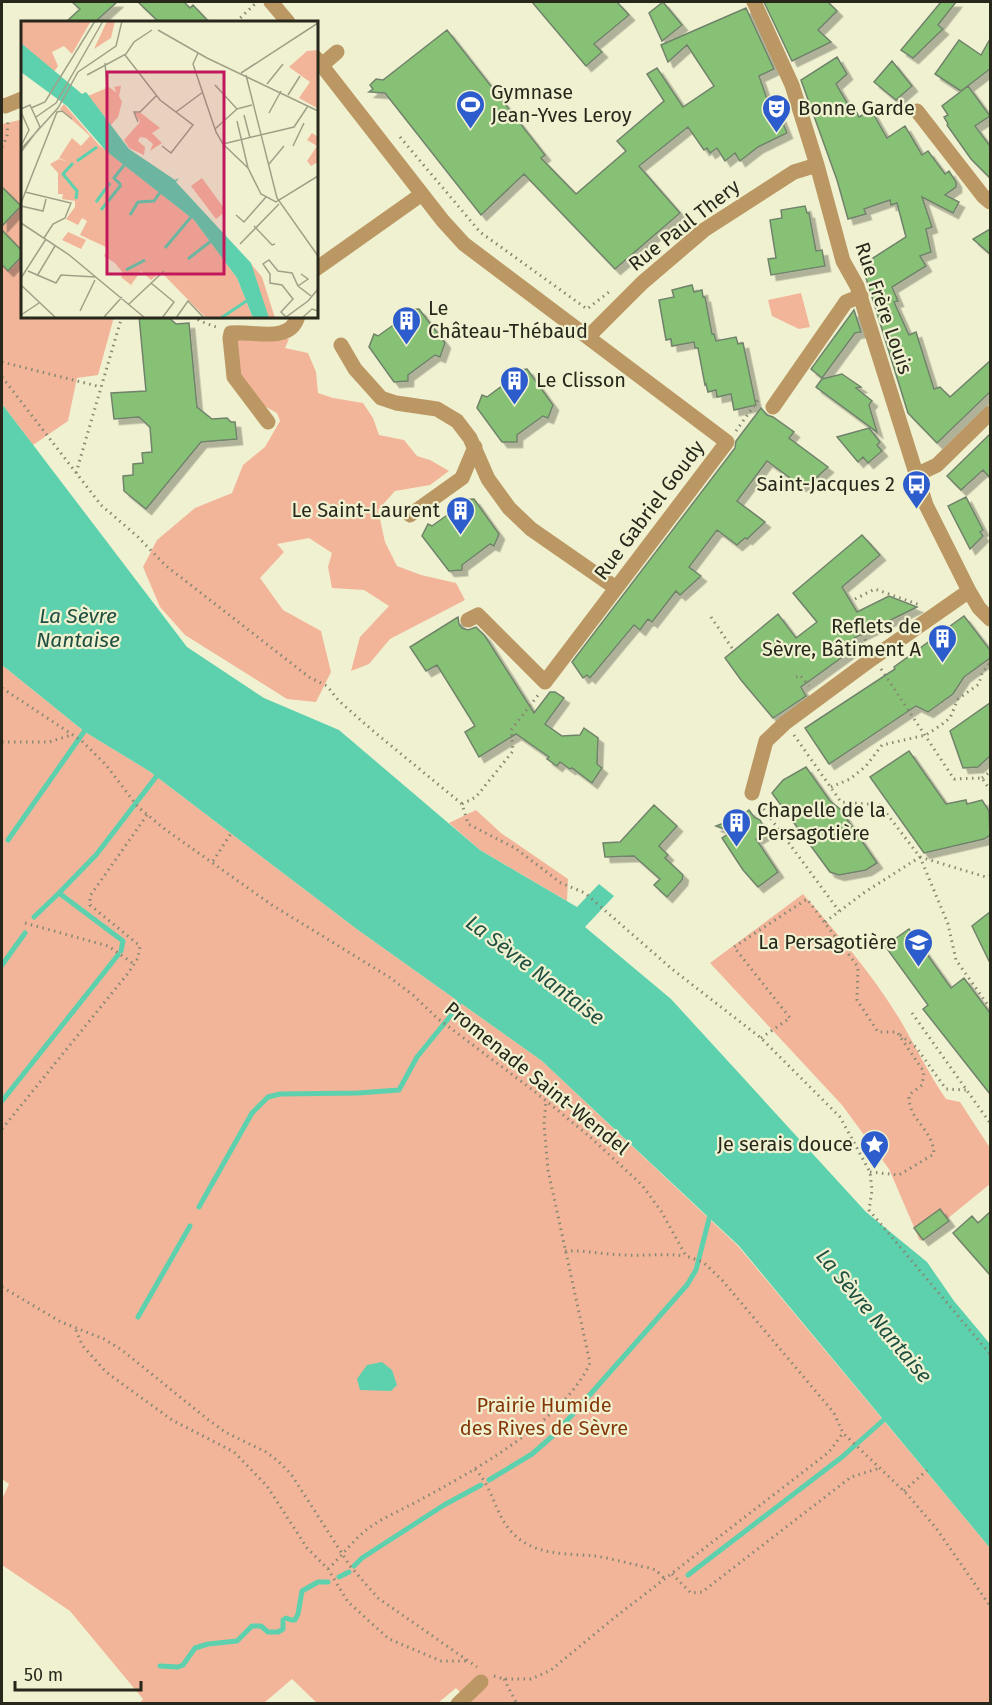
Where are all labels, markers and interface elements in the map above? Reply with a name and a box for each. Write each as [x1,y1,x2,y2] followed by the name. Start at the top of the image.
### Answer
[21,21,318,318] inset map
[491,80,632,127] place label: Gymnase Jean-Yves Leroy
[454,88,486,130] sports icon: Gymnase Jean-Yves Leroy
[761,92,793,134] theatre icon: Bonne Garde
[798,96,915,120] place label: Bonne Garde
[624,174,745,276] street label: Rue Paul Thery
[850,239,918,377] street label: Rue Frère Louis
[428,296,588,343] place label: Le Château-Thébaud
[391,304,423,346] building icon: Le Château-Thébaud
[499,364,531,406] building icon: Le Clisson
[536,368,626,392] place label: Le Clisson
[589,435,709,585] street label: Rue Gabriel Goudy
[900,468,932,510] bus stop icon: Saint-Jacques 2
[756,472,895,496] place label: Saint-Jacques 2
[445,494,477,536] building icon: Le Saint-Laurent
[291,498,441,522] place label: Le Saint-Laurent
[36,603,120,653] water label: La Sèvre Nantaise
[762,614,922,661] place label: Reflets de Sèvre, Bâtiment A
[926,622,958,664] building icon: Reflets de Sèvre, Bâtiment A
[757,798,886,845] place label: Chapelle de la Persagotière
[720,806,752,848] building icon: Chapelle de la Persagotière
[461,909,610,1031] water label: La Sèvre Nantaise
[902,926,934,968] school or university icon: La Persagotière
[758,930,897,954] place label: La Persagotière
[440,996,634,1160] street label: Promenade Saint-Wendel
[858,1128,890,1170] place icon: Je serais douce
[717,1132,853,1156] place label: Je serais douce
[810,1244,938,1388] water label: La Sèvre Nantaise
[460,1393,628,1440] park label: Prairie Humide des Rives de Sèvre
[15,1654,141,1692] scale bar
[24,1664,63,1686] text: 50 m

